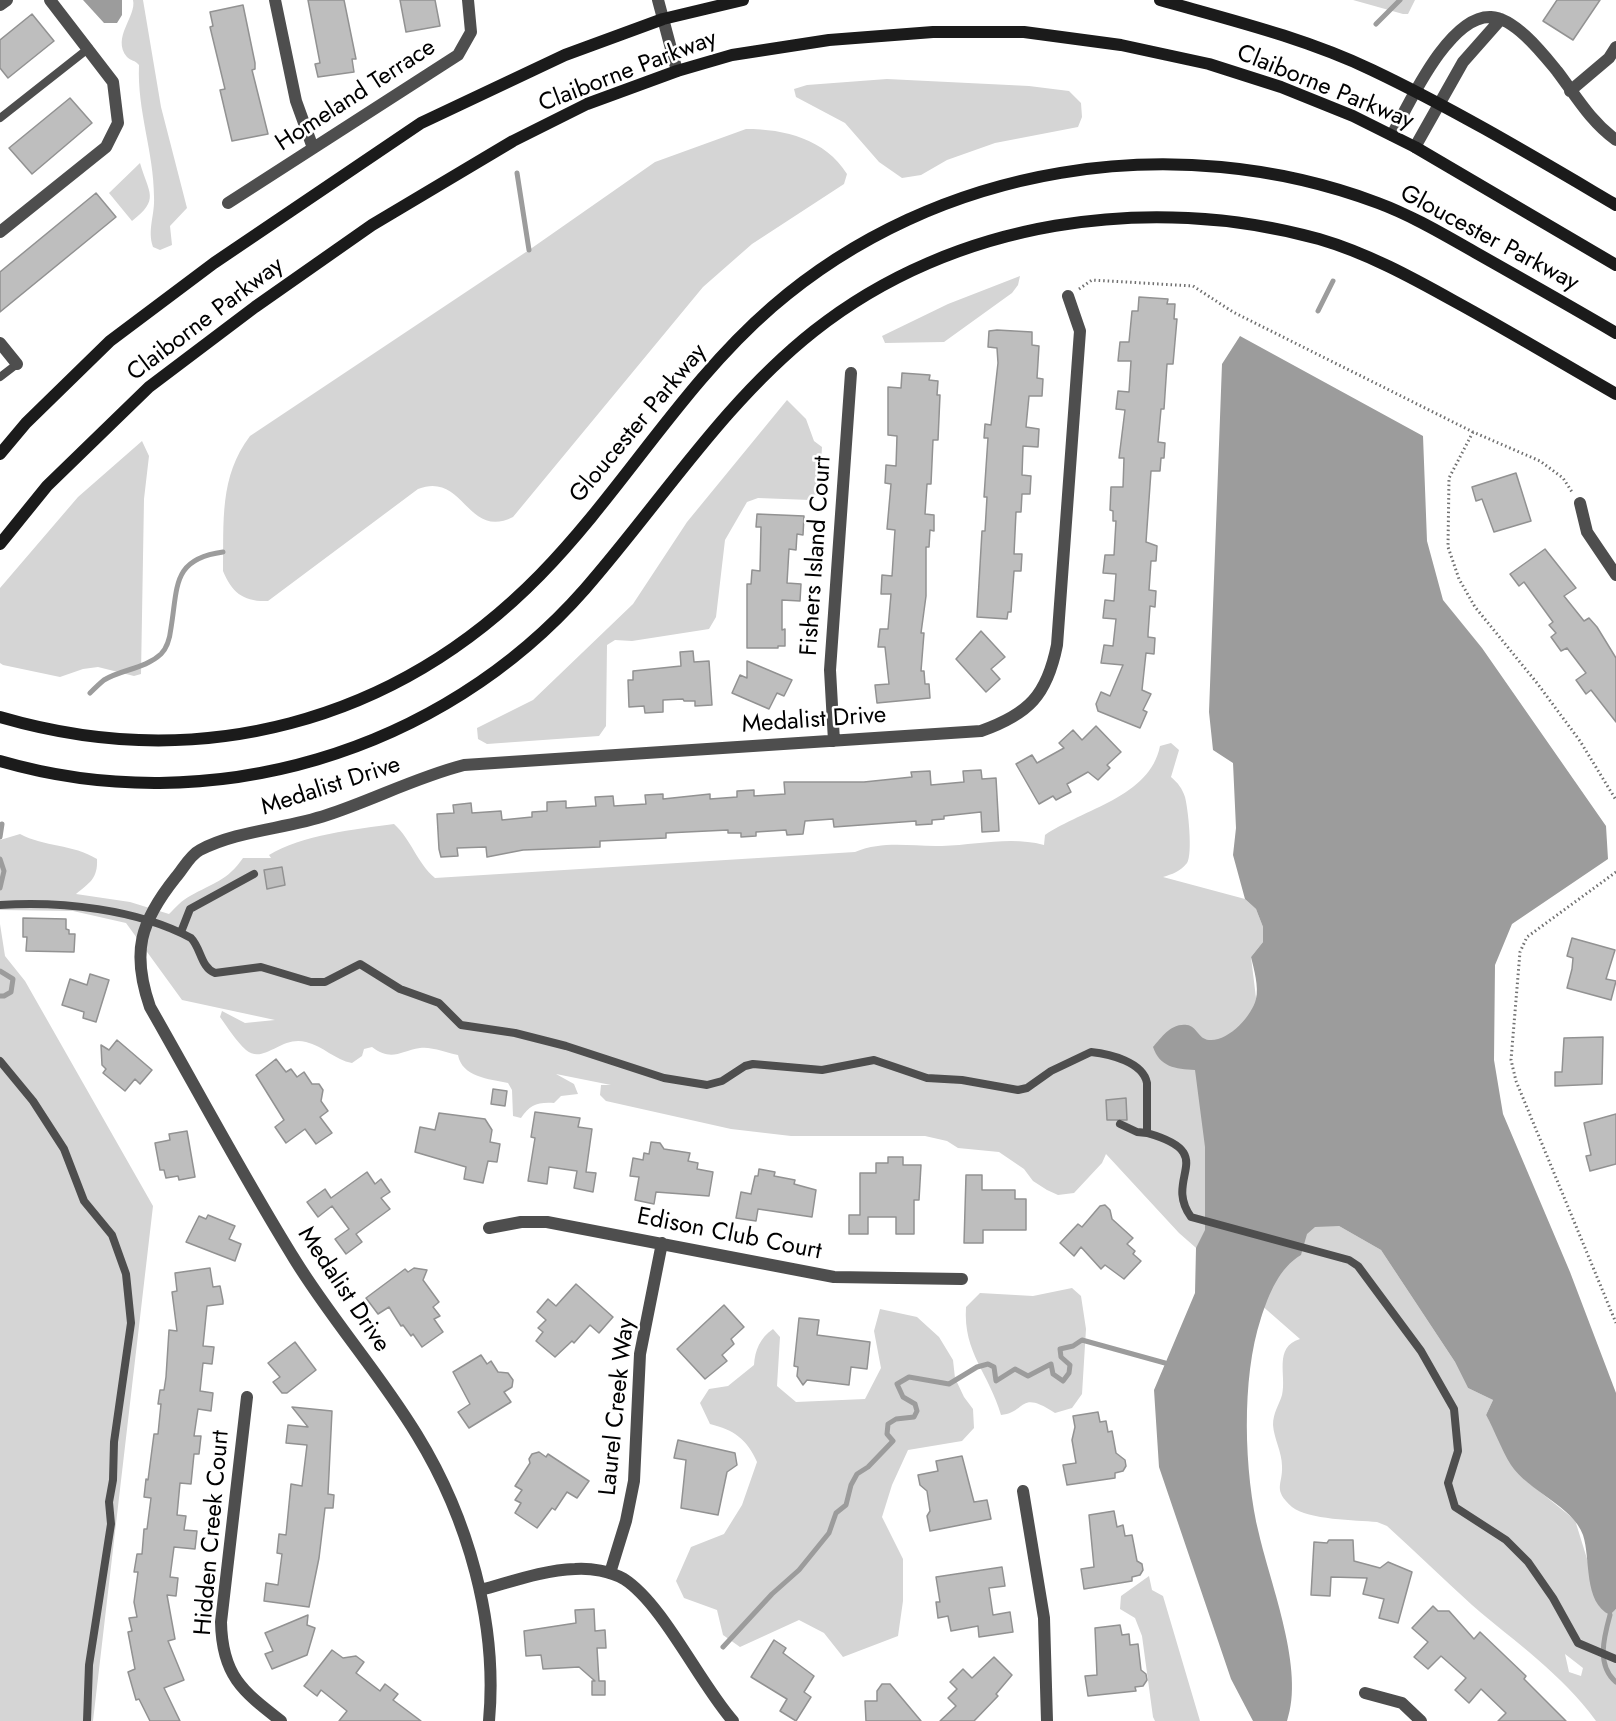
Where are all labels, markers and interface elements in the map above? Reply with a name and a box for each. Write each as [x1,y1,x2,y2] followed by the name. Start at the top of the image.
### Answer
[535,25,721,119] street label: Claiborne Parkway
[271,34,441,158] street label: Homeland Terrace
[1232,39,1418,137] street label: Claiborne Parkway
[1395,180,1583,298] street label: Gloucester Parkway
[122,252,290,388] street label: Claiborne Parkway
[564,339,714,509] street label: Gloucester Parkway
[796,455,838,657] street label: Fishers Island Court
[741,702,887,740] street label: Medalist Drive
[258,751,404,823] street label: Medalist Drive
[634,1203,824,1267] street label: Edison Club Court
[291,1222,395,1358] street label: Medalist Drive
[594,1317,642,1497] street label: Laurel Creek Way
[190,1429,236,1637] street label: Hidden Creek Court

